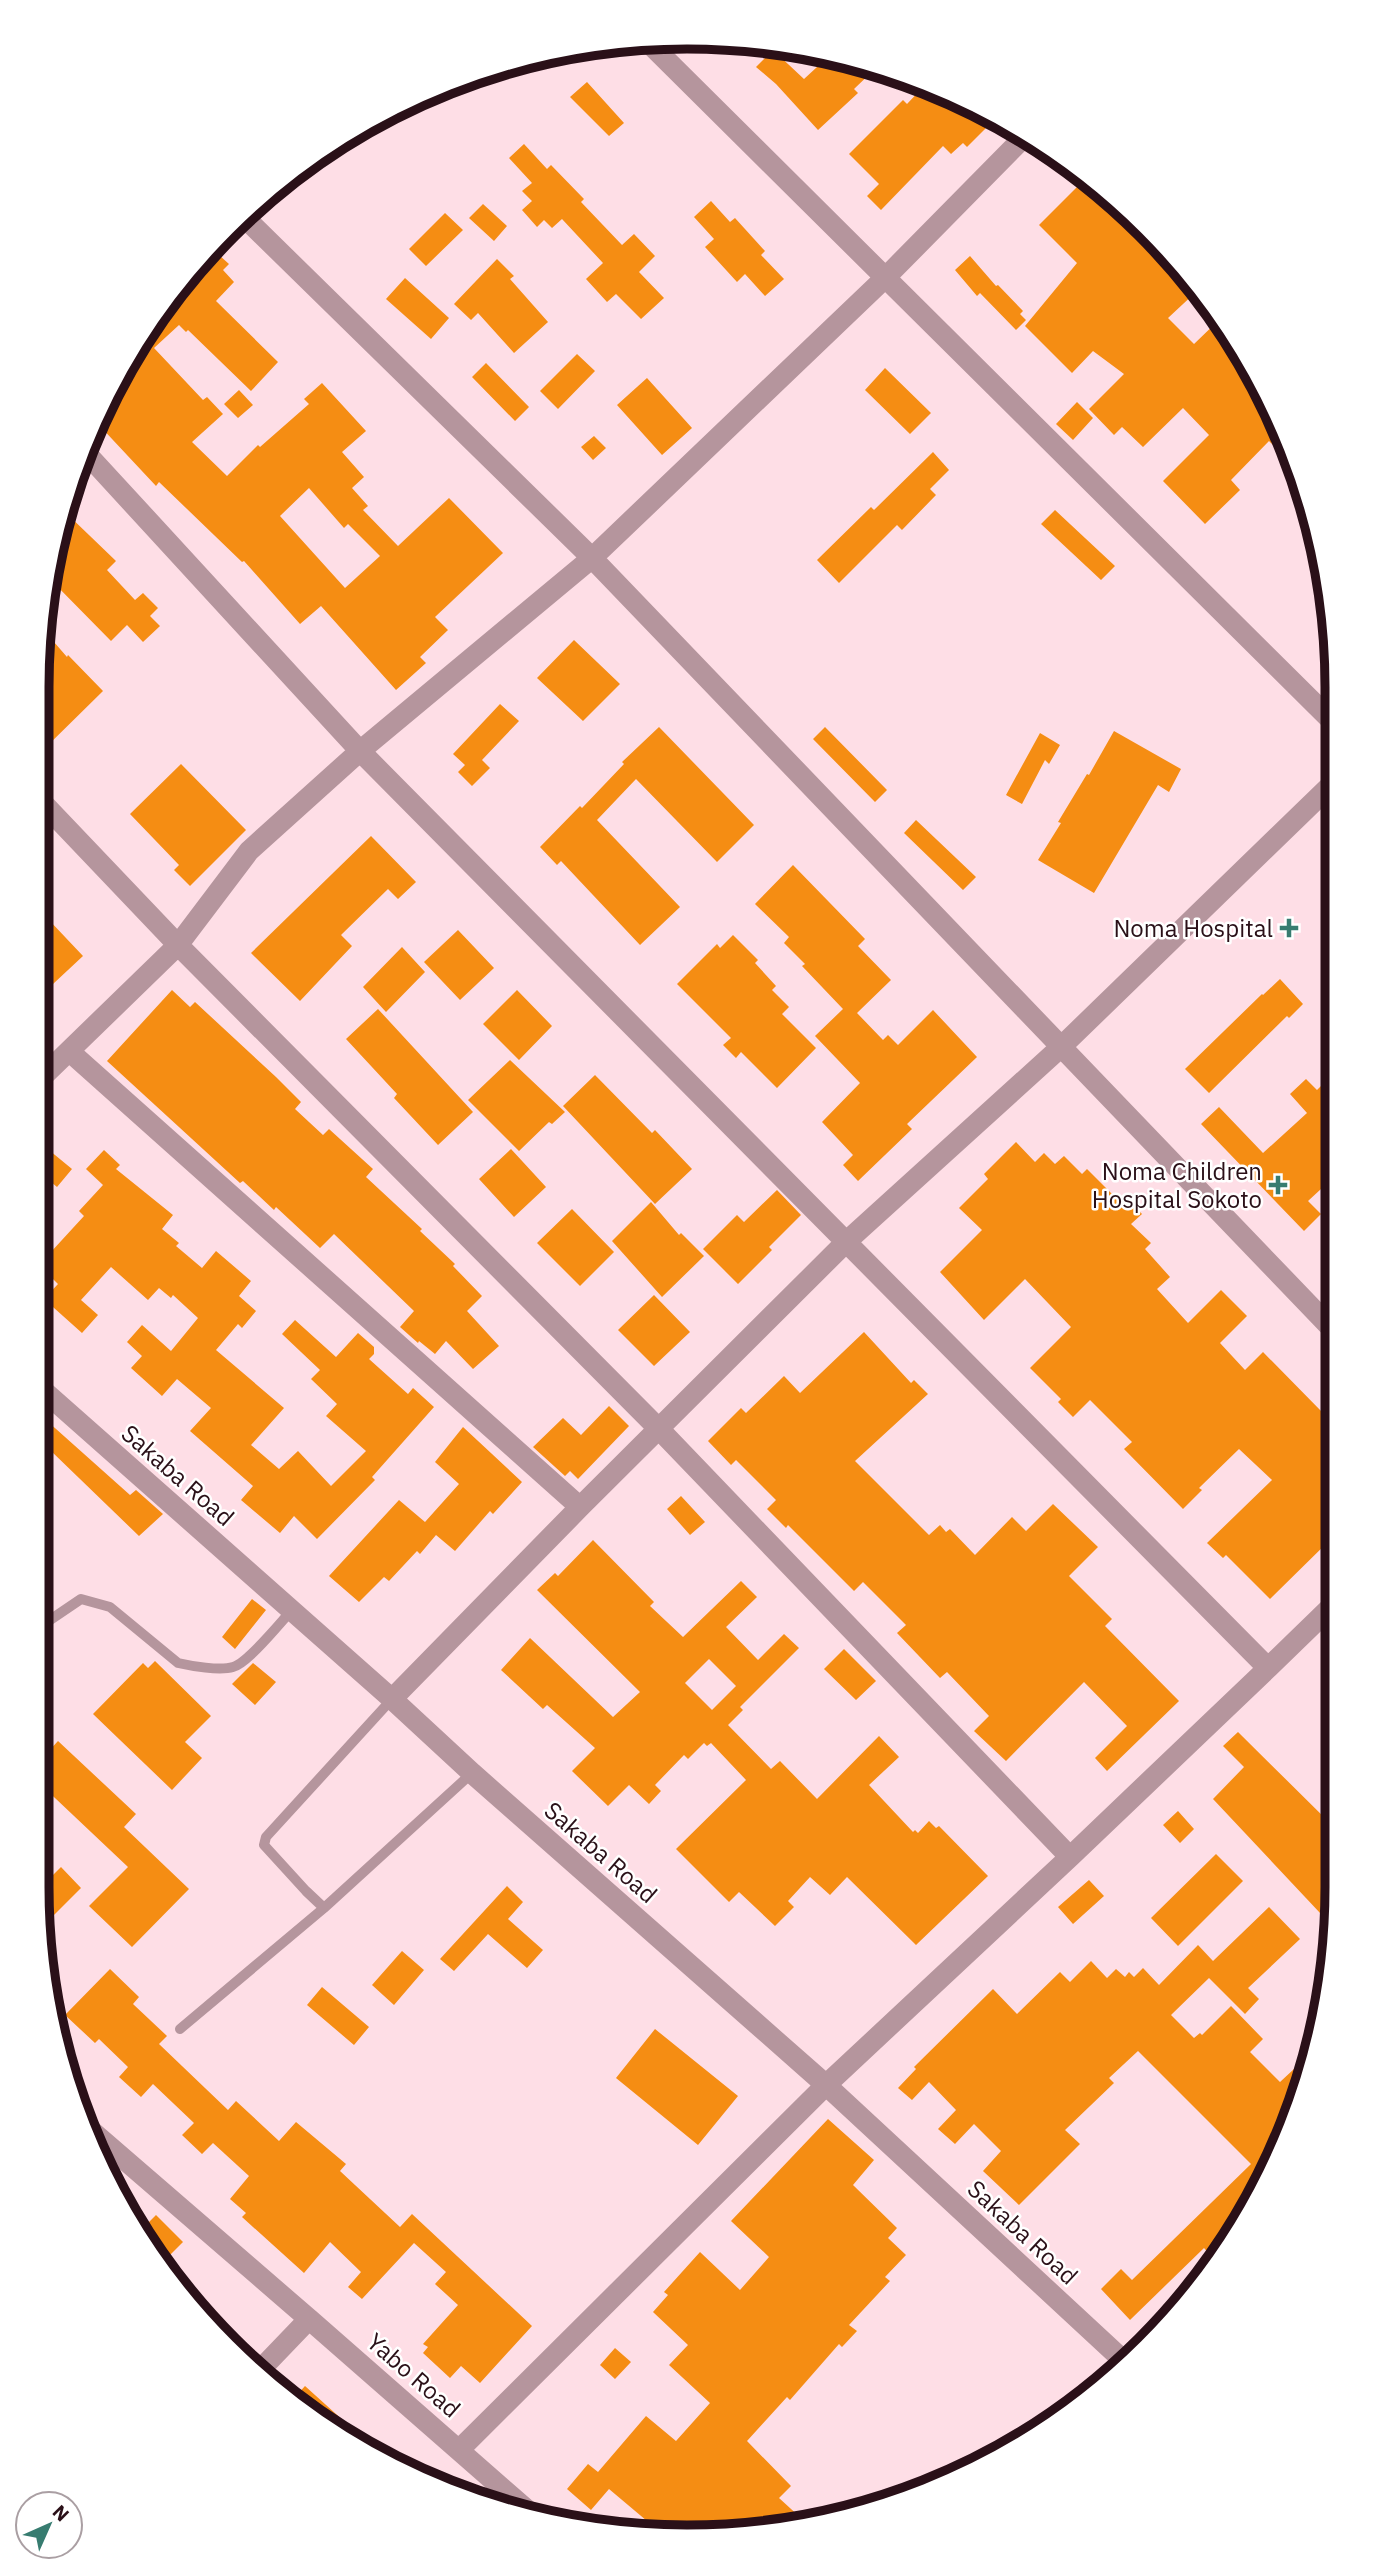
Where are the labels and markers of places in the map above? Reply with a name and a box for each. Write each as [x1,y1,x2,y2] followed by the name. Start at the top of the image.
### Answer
[1113,912,1273,944] place label: Noma Hospital
[1279,918,1299,938] marker: Noma Hospital
[1092,1155,1262,1215] place label: Noma Children Hospital Sokoto
[1268,1175,1288,1195] marker: Noma Children Hospital Sokoto

